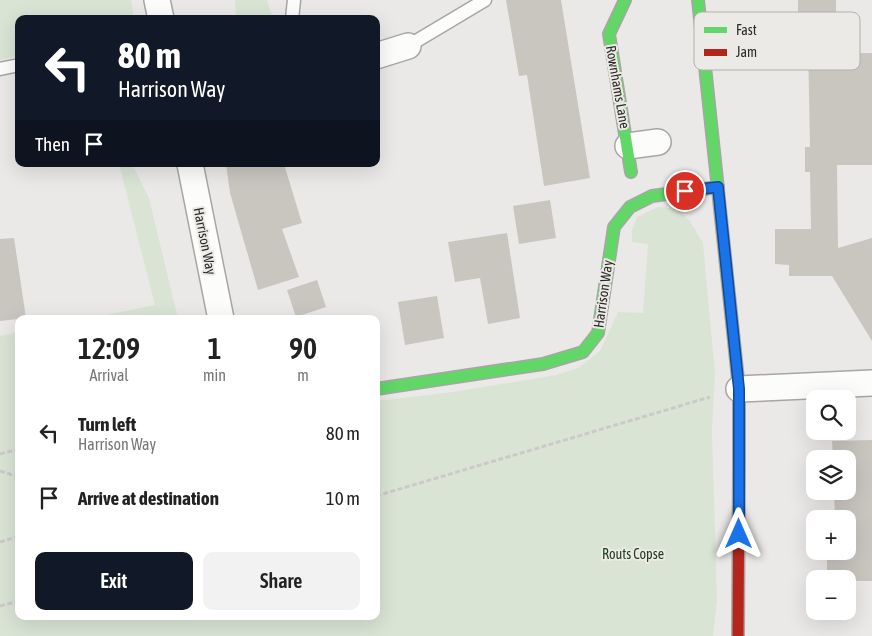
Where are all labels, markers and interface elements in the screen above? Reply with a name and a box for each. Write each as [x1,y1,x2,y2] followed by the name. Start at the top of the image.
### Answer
[694,12,860,70] legend
[736,22,757,38] text: Fast
[35,35,100,100] icon: left
[118,35,181,75] text: 80 m
[603,44,633,130] street label: Rownhams Lane
[736,44,757,60] text: Jam
[118,76,225,102] text: Harrison Way
[80,130,108,158] icon: arrive
[35,133,70,155] text: Then
[664,170,706,212] pin
[671,177,699,205] icon: arrive
[191,206,219,276] street label: Harrison Way
[590,259,616,329] street label: Harrison Way
[78,331,140,365] text: 12:09
[207,331,222,365] text: 1
[289,331,317,365] text: 90
[89,366,129,384] text: Arrival
[203,366,226,384] text: min
[297,366,309,384] text: m
[806,390,856,620] map controls
[806,390,856,440] button: search
[78,413,136,435] text: Turn left
[35,419,63,447] icon: left
[326,422,360,444] text: 80 m
[78,435,156,453] text: Harrison Way
[806,450,856,500] button: layers
[35,484,63,512] icon: arrive
[78,487,219,509] text: Arrive at destination
[326,487,360,509] text: 10 m
[712,507,764,559] position arrow
[806,510,856,560] button: +
[602,546,664,562] park label: Routs Copse
[35,552,193,610] button: Exit
[203,552,360,610] button: Share
[806,570,856,620] button: −

